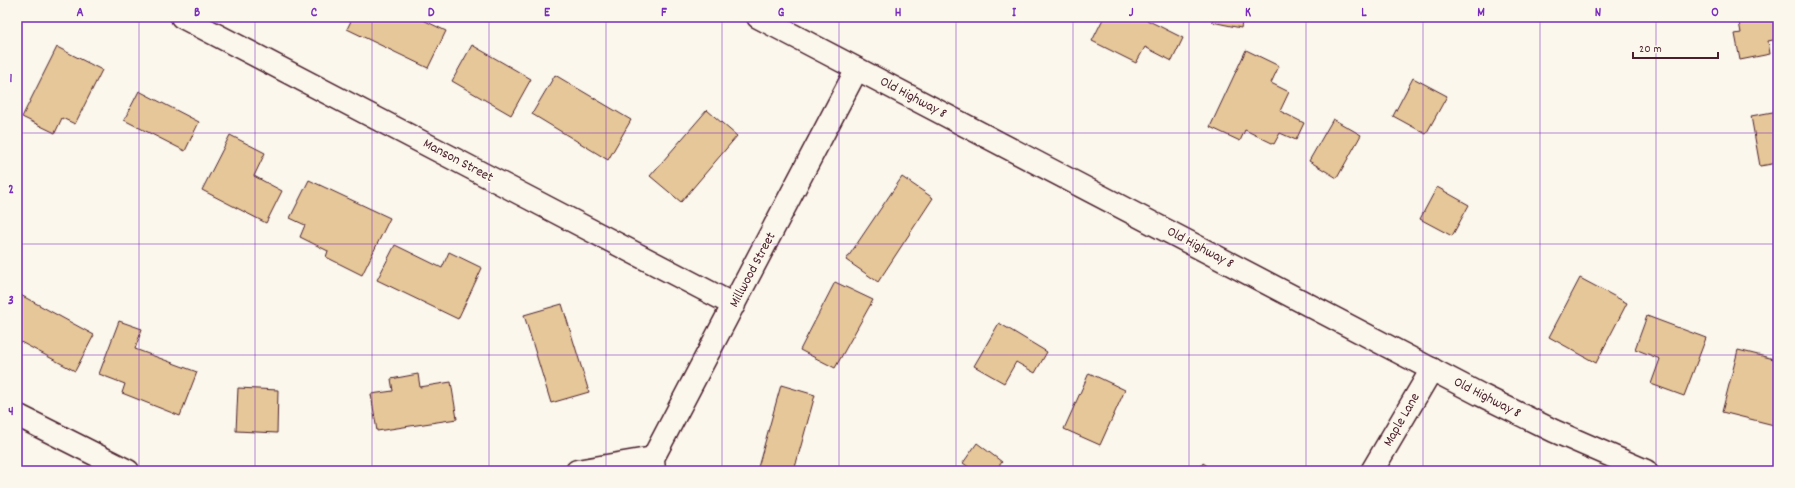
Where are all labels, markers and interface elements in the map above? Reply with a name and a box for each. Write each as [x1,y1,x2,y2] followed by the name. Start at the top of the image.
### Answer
[76,4,84,23] text: A
[194,4,200,23] text: B
[311,4,318,23] text: C
[428,4,435,23] text: D
[544,4,551,23] text: E
[661,4,667,23] text: F
[778,4,785,23] text: G
[895,4,902,23] text: H
[1012,4,1017,23] text: I
[1129,4,1134,23] text: J
[1245,4,1251,23] text: K
[1361,4,1367,23] text: L
[1477,4,1485,23] text: M
[1595,4,1601,23] text: N
[1711,4,1719,23] text: O
[1633,34,1718,60] scale bar
[1639,41,1662,58] text: 20 m
[10,70,13,89] text: 1
[876,72,950,124] street label: Old Highway 8
[419,134,497,188] street label: Manson Street
[8,181,14,200] text: 2
[1163,222,1237,274] street label: Old Highway 8
[725,229,781,311] street label: Millwood Street
[8,292,14,311] text: 3
[1450,372,1525,424] street label: Old Highway 8
[1379,390,1425,450] street label: Maple Lane
[8,403,14,422] text: 4

